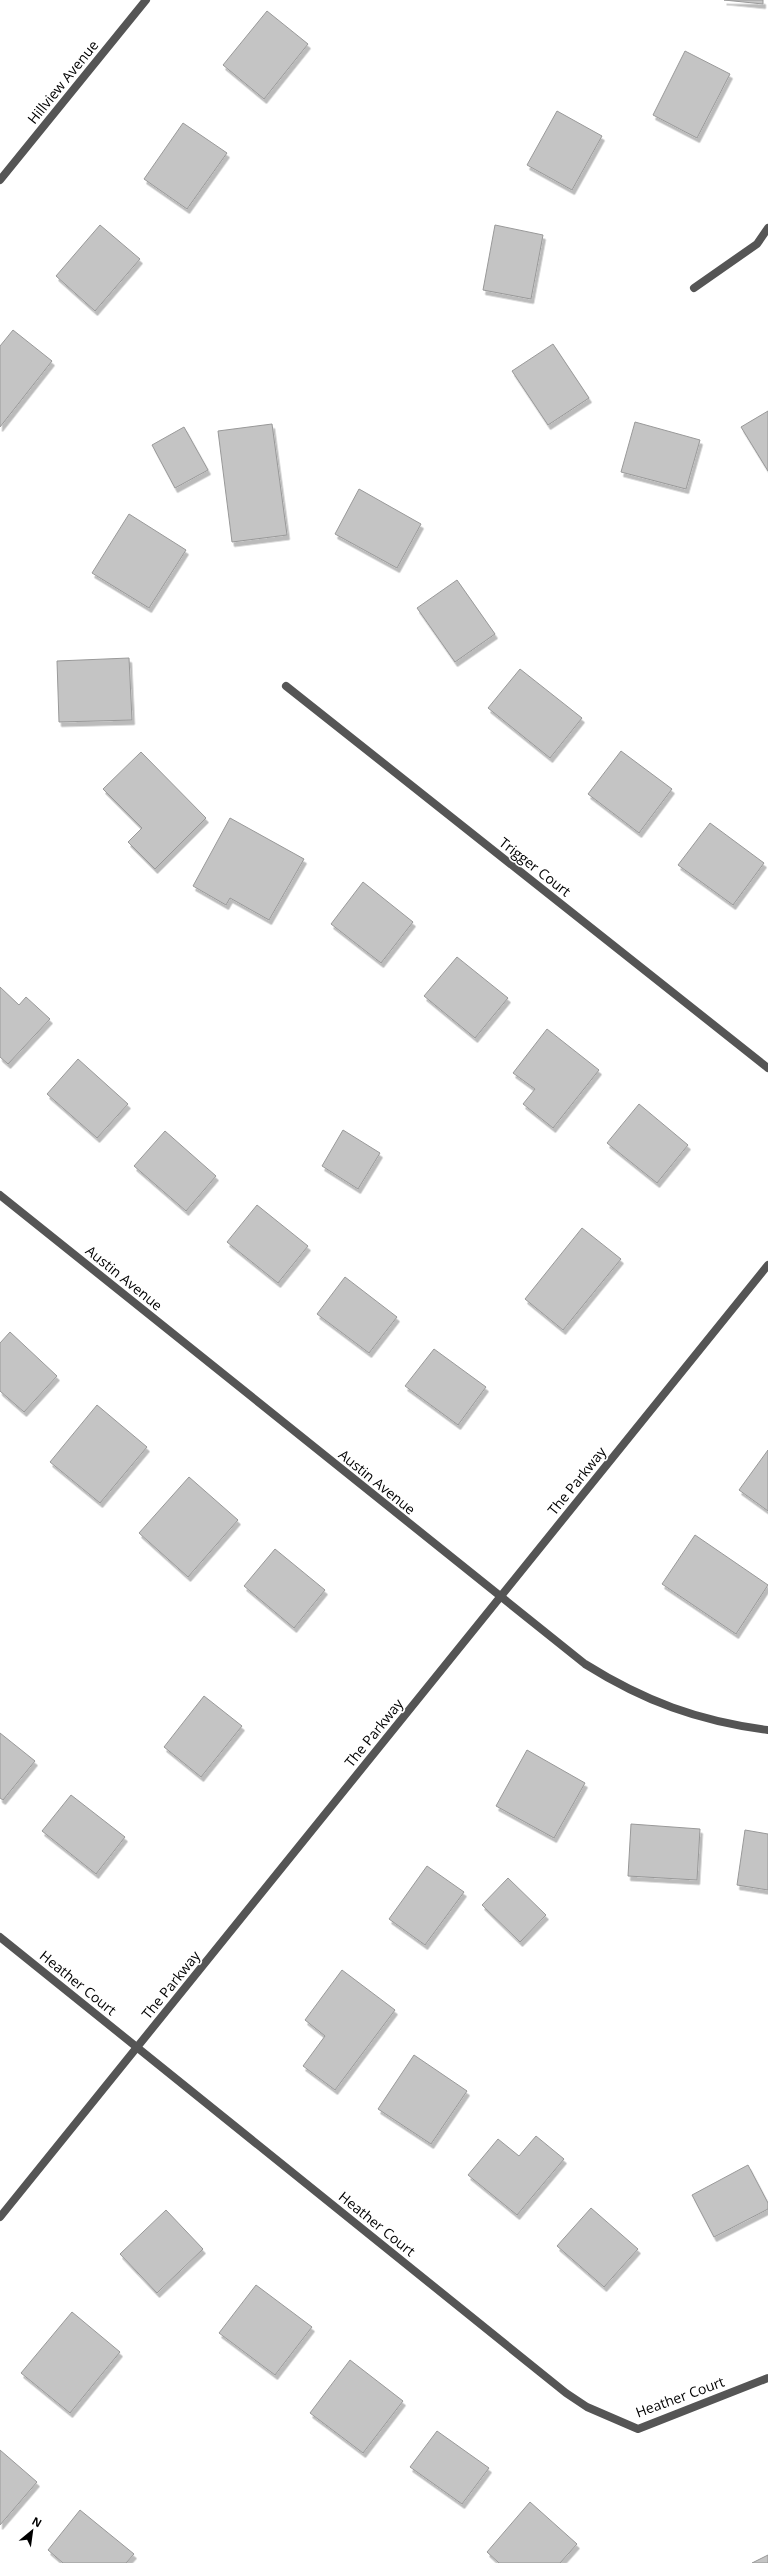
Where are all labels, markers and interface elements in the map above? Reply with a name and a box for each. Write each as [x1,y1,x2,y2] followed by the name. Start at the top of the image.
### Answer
[23,36,102,128] street label: Hillview Avenue
[496,833,575,901] street label: Trigger Court
[82,1241,167,1315] street label: Austin Avenue
[543,1442,611,1519] street label: The Parkway
[335,1445,420,1519] street label: Austin Avenue
[340,1694,408,1771] street label: The Parkway
[36,1946,121,2019] street label: Heather Court
[137,1946,205,2023] street label: The Parkway
[335,2187,420,2260] street label: Heather Court
[633,2372,727,2421] street label: Heather Court
[12,2511,52,2551] north arrow
[30,2513,45,2531] text: N

